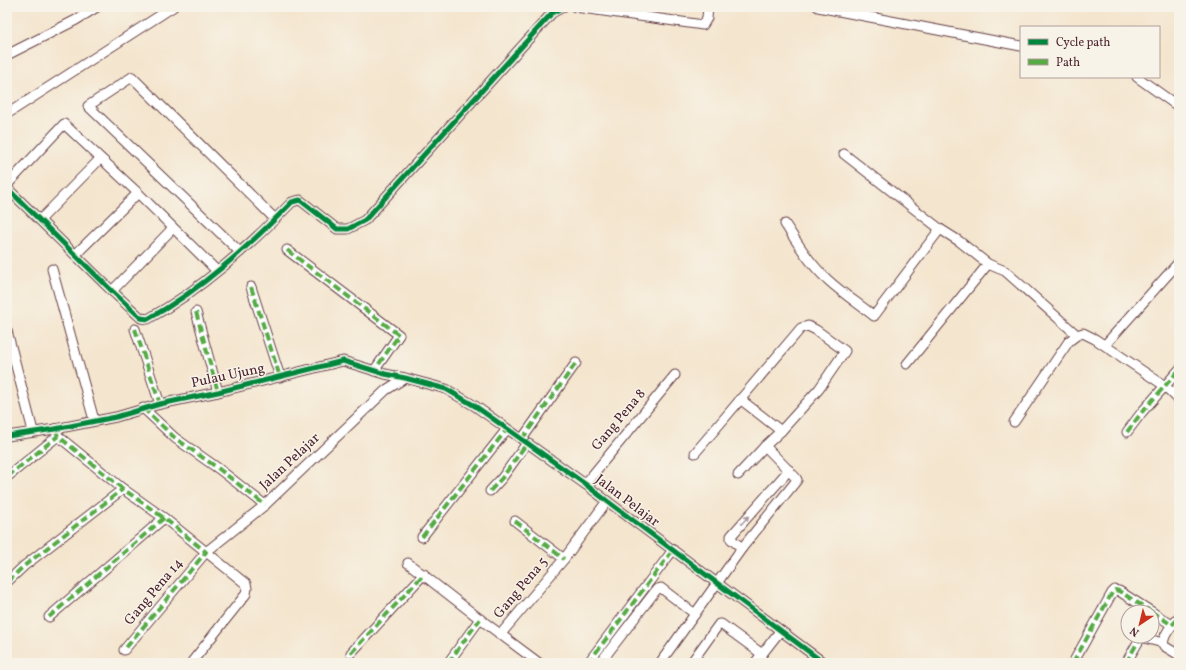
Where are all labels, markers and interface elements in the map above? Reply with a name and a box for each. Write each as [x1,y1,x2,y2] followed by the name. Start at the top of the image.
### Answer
[1020,26,1160,78] legend
[1056,35,1111,51] text: Cycle path
[1056,55,1080,71] text: Path
[189,359,267,393] street label: Pulau Ujung
[588,385,650,455] street label: Gang Pena 8
[256,429,324,495] street label: Jalan Pelajar
[591,470,663,532] street label: Jalan Pelajar
[741,514,750,525] one-way arrow
[490,553,552,623] street label: Gang Pena 5
[120,555,188,629] street label: Gang Pena 14
[1120,604,1160,644] north arrow
[1128,623,1143,639] text: N

